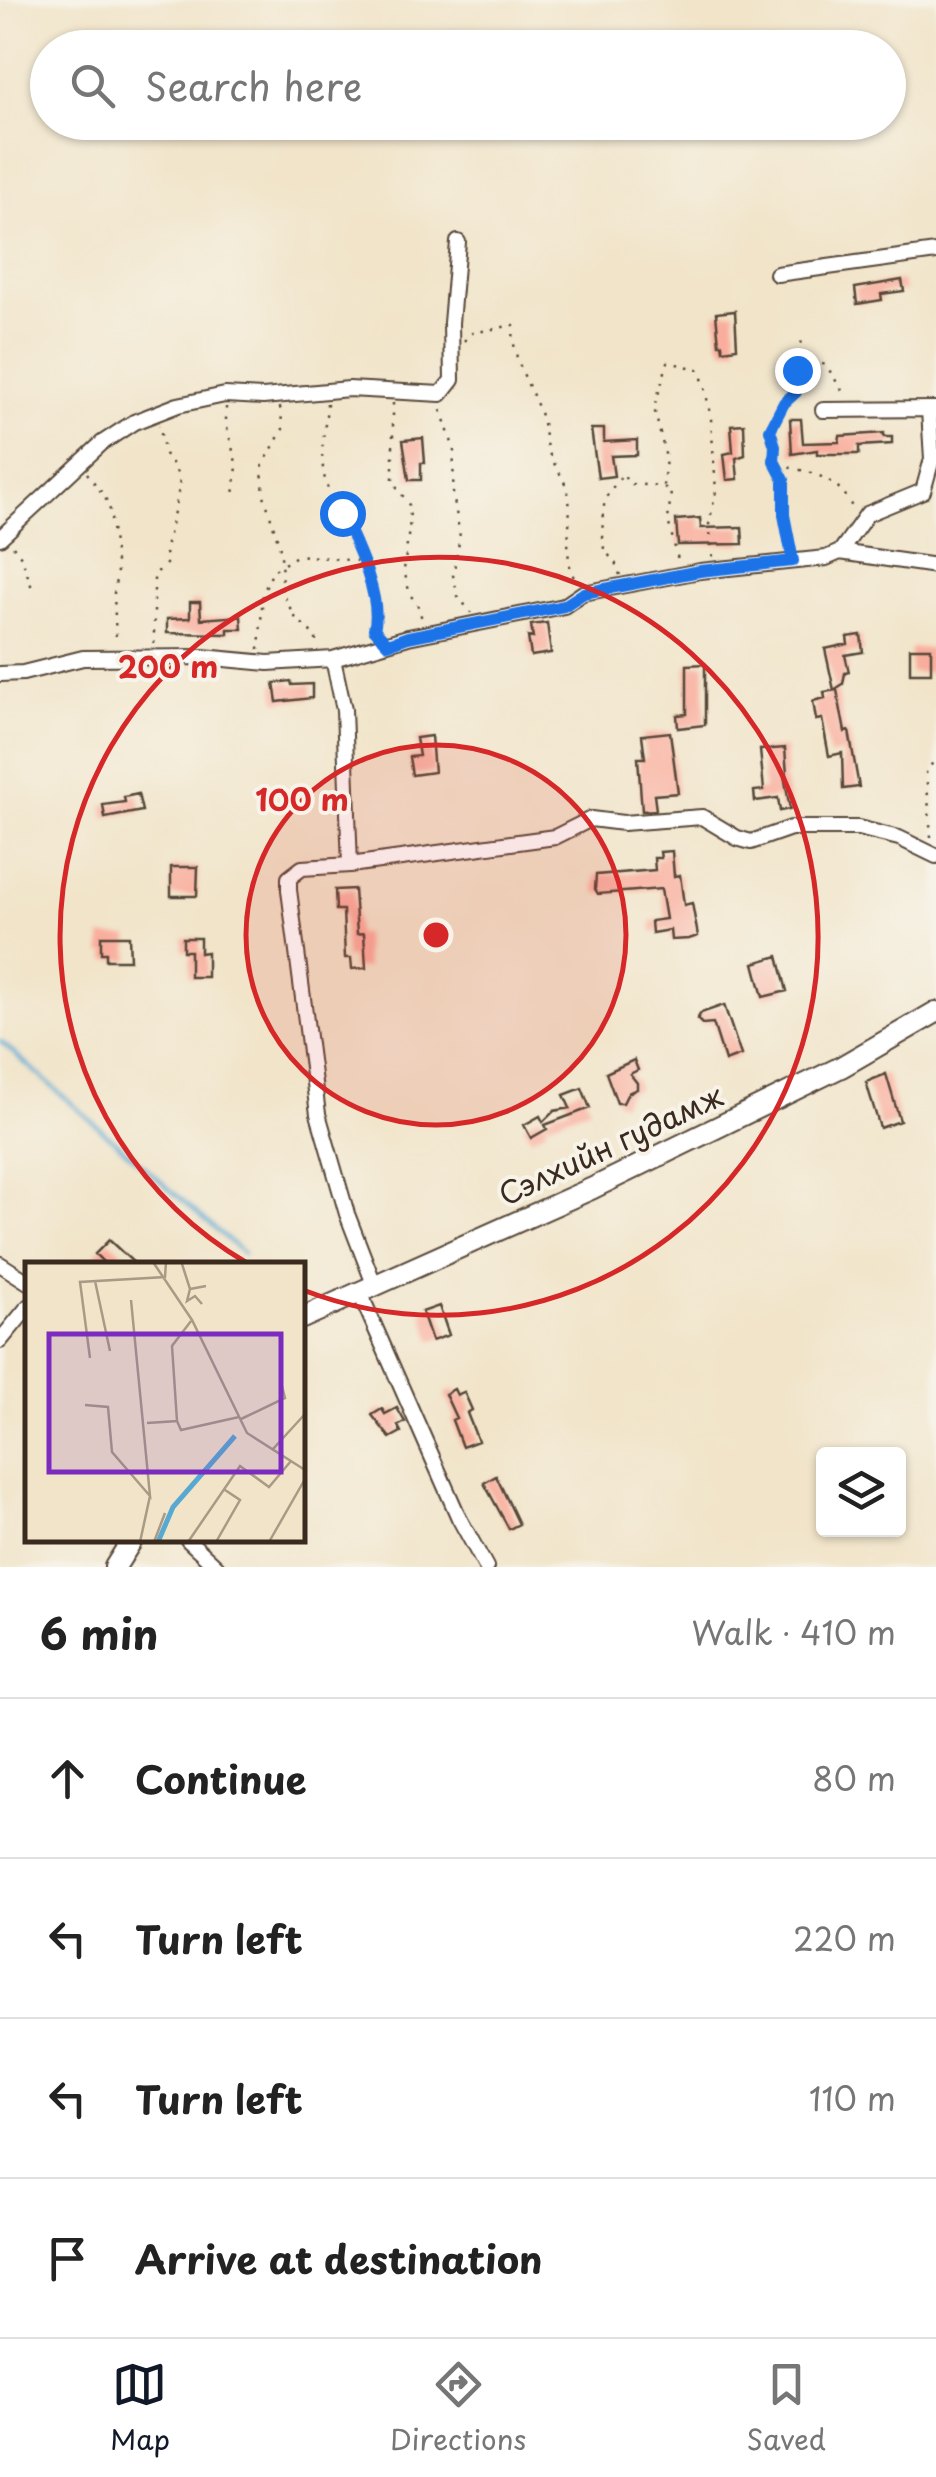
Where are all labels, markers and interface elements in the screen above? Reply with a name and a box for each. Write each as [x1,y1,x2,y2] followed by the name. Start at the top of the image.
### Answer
[30,30,906,140] search box
[145,57,362,114] text: Search here
[65,58,120,113] icon: search
[775,348,821,394] route end
[320,491,366,537] route start
[118,643,218,688] text: 200 m
[255,776,349,821] text: 100 m
[418,917,454,953] centre of rings
[490,1072,730,1216] street label: Сэлхийн гудамж
[25,1262,305,1542] inset map
[816,1447,906,1537] map controls
[816,1447,906,1537] button: layers
[40,1601,159,1664] text: 6 min
[692,1608,896,1656] text: Walk · 410 m
[135,1750,306,1807] text: Continue
[40,1751,95,1806] icon: ahead
[812,1754,896,1802] text: 80 m
[135,1910,303,1967] text: Turn left
[40,1911,95,1966] icon: left
[793,1914,896,1962] text: 220 m
[135,2070,303,2127] text: Turn left
[40,2071,95,2126] icon: left
[809,2074,896,2122] text: 110 m
[135,2230,543,2287] text: Arrive at destination
[40,2231,95,2286] icon: arrive
[110,2357,170,2460] tab: Map
[390,2357,526,2460] tab: Directions
[746,2357,826,2460] tab: Saved

